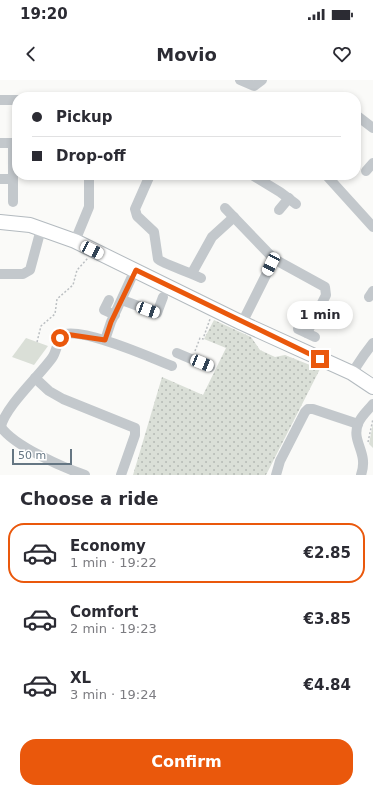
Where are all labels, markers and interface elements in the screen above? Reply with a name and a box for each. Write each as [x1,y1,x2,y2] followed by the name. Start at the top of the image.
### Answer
[20,5,68,23] text: 19:20
[20,43,42,65] icon: back
[331,43,353,65] icon: heart
[156,44,217,65] text: Movio
[56,108,112,126] text: Pickup
[56,147,126,165] text: Drop-off
[79,239,105,261] car
[260,251,282,277] car
[135,300,161,320] car
[287,301,353,329] callout: 1 min
[300,307,340,322] text: 1 min
[51,329,69,347] route start
[311,350,329,368] route end
[189,353,215,373] car
[12,447,72,466] scale bar
[18,449,46,462] text: 50 m
[20,488,159,509] text: Choose a ride
[22,535,58,571] icon: car
[70,537,146,555] text: Economy
[304,544,351,562] text: €2.85
[70,555,157,570] text: 1 min · 19:22
[22,601,58,637] icon: car
[70,603,138,621] text: Comfort
[304,610,351,628] text: €3.85
[70,621,157,636] text: 2 min · 19:23
[22,667,58,703] icon: car
[70,669,91,687] text: XL
[304,676,351,694] text: €4.84
[70,687,157,702] text: 3 min · 19:24
[20,739,353,785] button: Confirm

